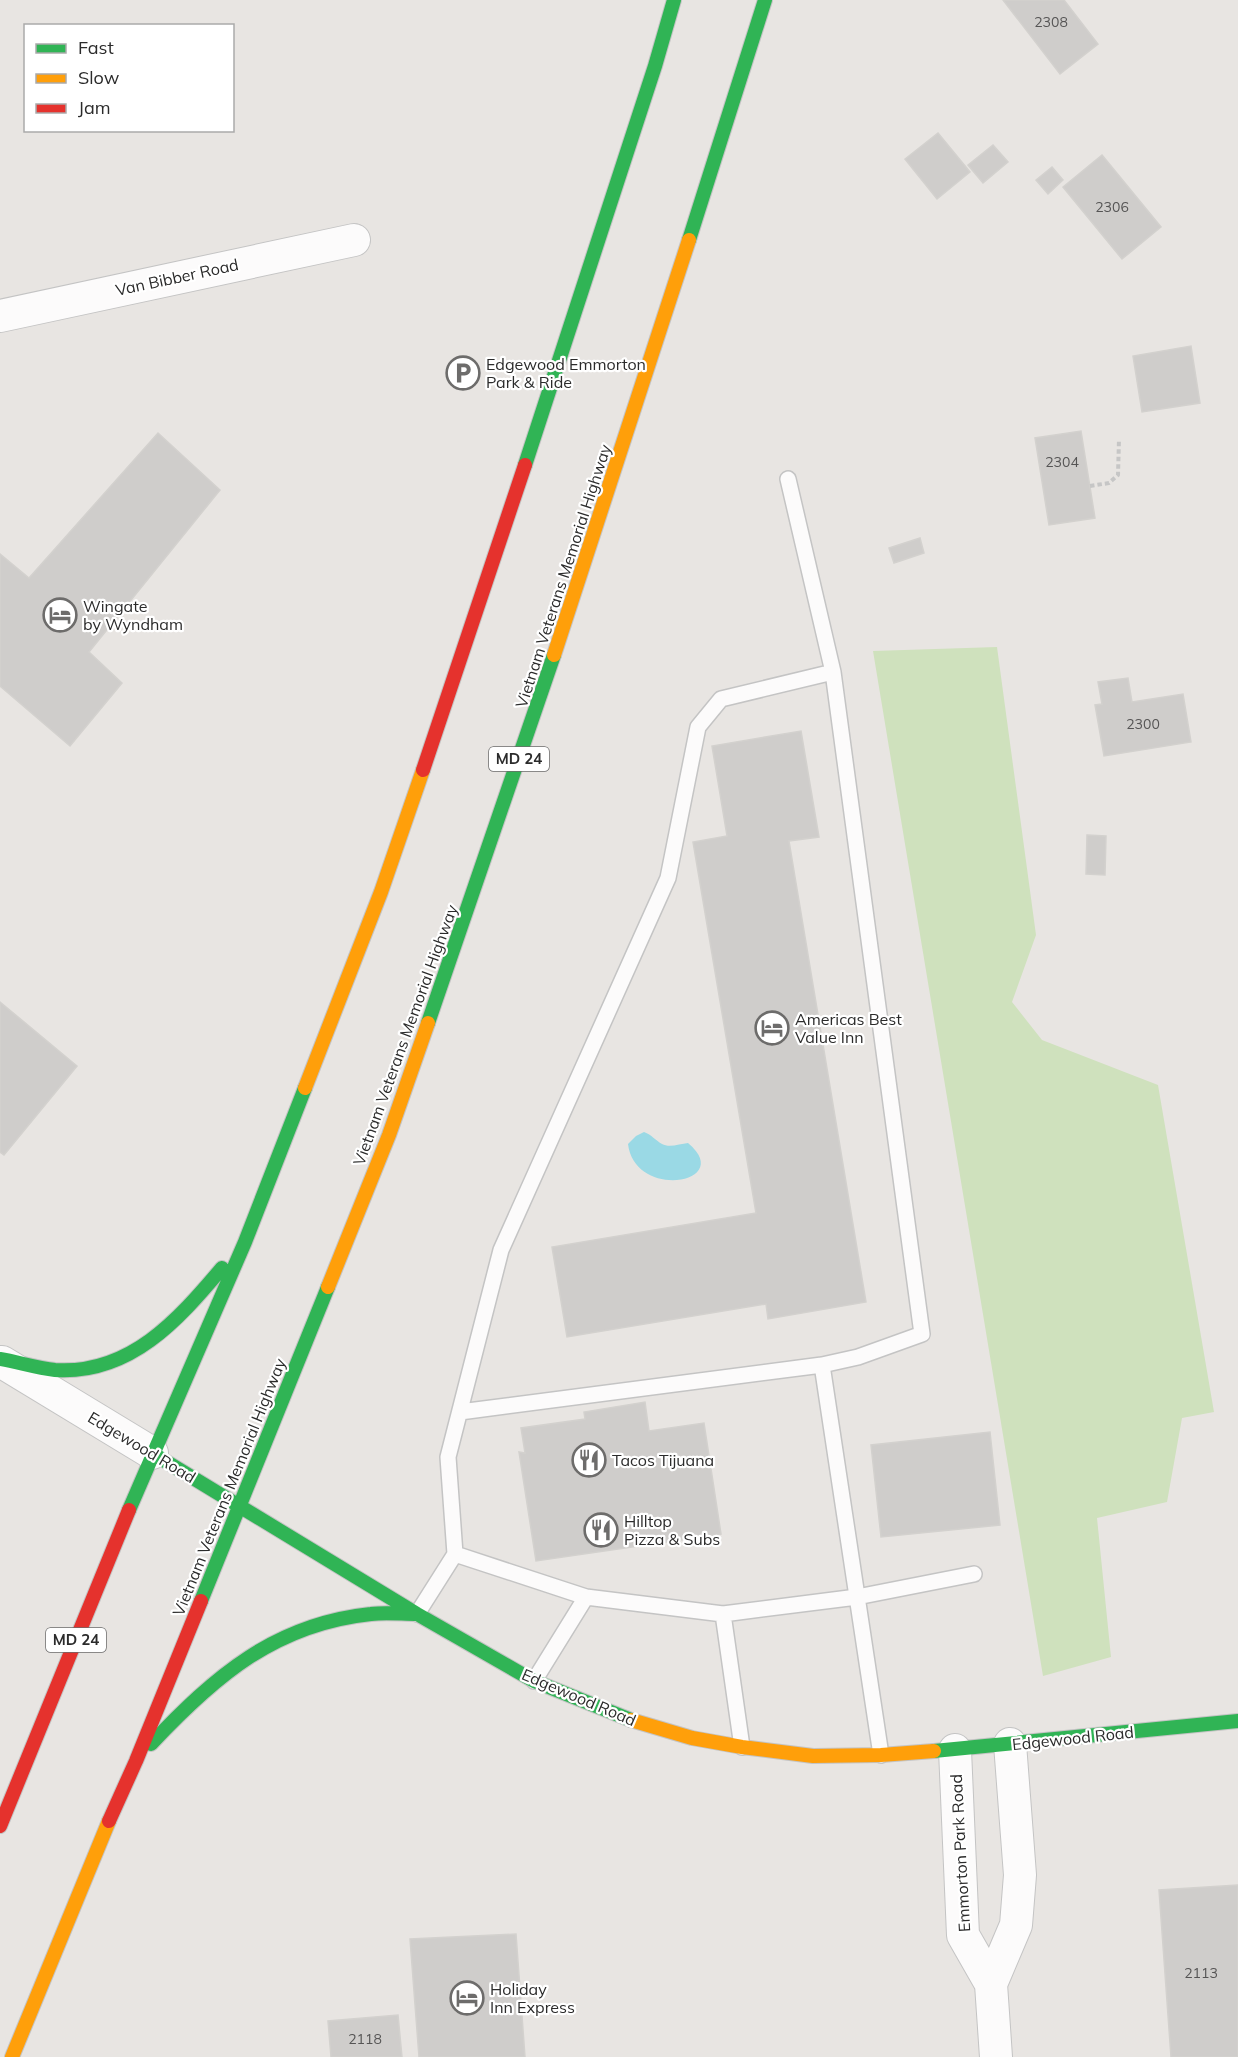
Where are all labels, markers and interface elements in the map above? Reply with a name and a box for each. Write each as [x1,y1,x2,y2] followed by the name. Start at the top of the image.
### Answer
[1034,13,1068,31] house number: 2308
[24,24,234,132] legend
[78,36,114,59] text: Fast
[78,66,120,89] text: Slow
[78,96,111,119] text: Jam
[1095,198,1129,216] house number: 2306
[114,254,240,300] street label: Van Bibber Road
[486,354,646,392] place label: Edgewood Emmorton Park & Ride
[445,355,481,391] parking icon: Edgewood Emmorton Park & Ride
[511,441,615,710] street label: Vietnam Veterans Memorial Highway
[1045,453,1079,471] house number: 2304
[83,596,183,634] place label: Wingate by Wyndham
[42,597,78,633] hotel icon: Wingate by Wyndham
[1126,715,1160,733] house number: 2300
[489,747,549,771] road number: MD 24
[348,901,462,1168] street label: Vietnam Veterans Memorial Highway
[795,1009,902,1047] place label: Americas Best Value Inn
[754,1010,790,1046] hotel icon: Americas Best Value Inn
[168,1355,290,1619] street label: Vietnam Veterans Memorial Highway
[84,1407,200,1487] street label: Edgewood Road
[571,1442,607,1478] restaurant icon: Tacos Tijuana
[612,1450,714,1470] place label: Tacos Tijuana
[624,1511,720,1549] place label: Hilltop Pizza & Subs
[583,1512,619,1548] restaurant icon: Hilltop Pizza & Subs
[46,1628,106,1652] road number: MD 24
[519,1664,639,1730] street label: Edgewood Road
[1011,1722,1135,1754] street label: Edgewood Road
[946,1773,974,1933] street label: Emmorton Park Road
[1184,1964,1218,1982] house number: 2113
[490,1979,575,2017] place label: Holiday Inn Express
[449,1980,485,2016] hotel icon: Holiday Inn Express
[348,2030,382,2048] house number: 2118

